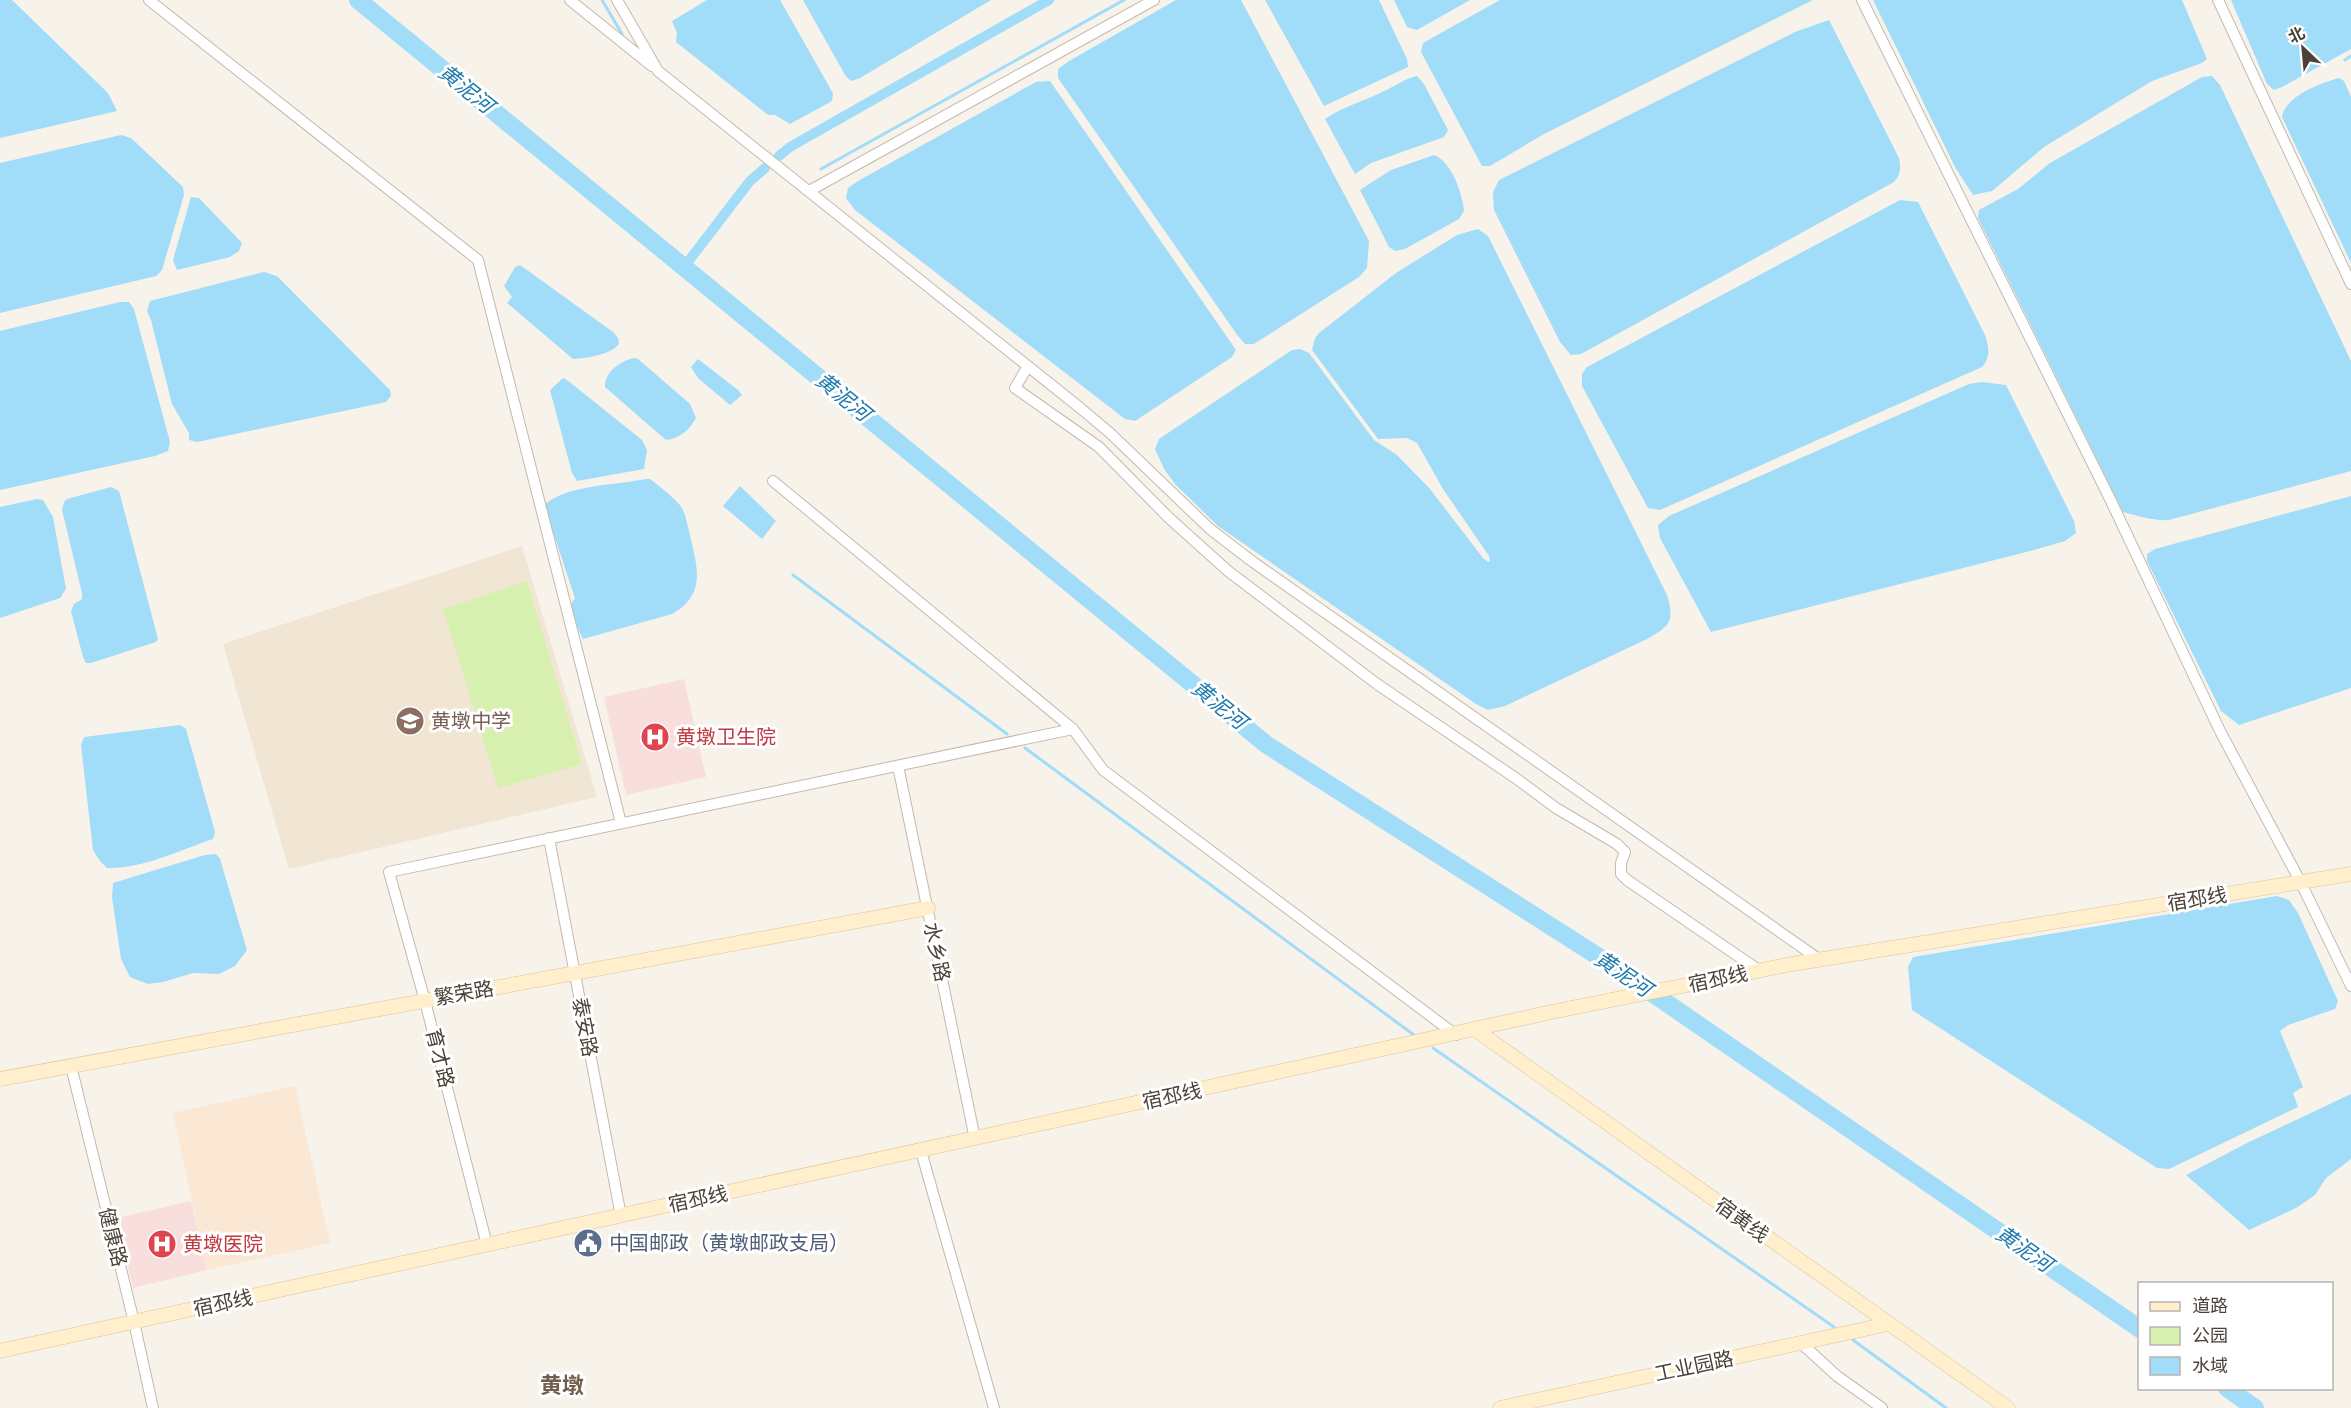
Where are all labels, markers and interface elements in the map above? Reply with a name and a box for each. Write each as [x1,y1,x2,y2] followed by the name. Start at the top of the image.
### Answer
[2273,18,2333,78] north arrow
[2286,24,2308,48] text: 北
[433,60,501,121] water label: 黄泥河
[810,368,878,429] water label: 黄泥河
[1186,676,1254,737] water label: 黄泥河
[394,705,426,737] school or university icon: 黄墩中学
[431,710,511,734] place label: 黄墩中学
[639,721,671,753] hospital icon: 黄墩卫生院
[676,726,776,750] place label: 黄墩卫生院
[2166,883,2229,917] street label: 宿邳线
[918,920,954,984] street label: 水乡路
[1590,946,1659,1005] water label: 黄泥河
[1686,962,1750,998] street label: 宿邳线
[433,977,496,1011] street label: 繁荣路
[567,995,602,1059] street label: 泰安路
[420,1026,458,1090] street label: 育才路
[1140,1079,1204,1115] street label: 宿邳线
[666,1182,730,1218] street label: 宿邳线
[1710,1193,1773,1248] street label: 宿黄线
[93,1205,131,1269] street label: 健康路
[1991,1221,2060,1280] water label: 黄泥河
[572,1227,604,1259] public building icon: 中国邮政（黄墩邮政支局）
[146,1228,178,1260] hospital icon: 黄墩医院
[609,1232,849,1256] place label: 中国邮政（黄墩邮政支局）
[183,1233,263,1257] place label: 黄墩医院
[2138,1282,2333,1390] legend
[191,1286,255,1322] street label: 宿邳线
[2192,1296,2228,1317] text: 道路
[2192,1326,2228,1347] text: 公园
[1653,1347,1736,1387] street label: 工业园路
[2192,1356,2228,1377] text: 水域
[540,1373,584,1400] district label: 黄墩

